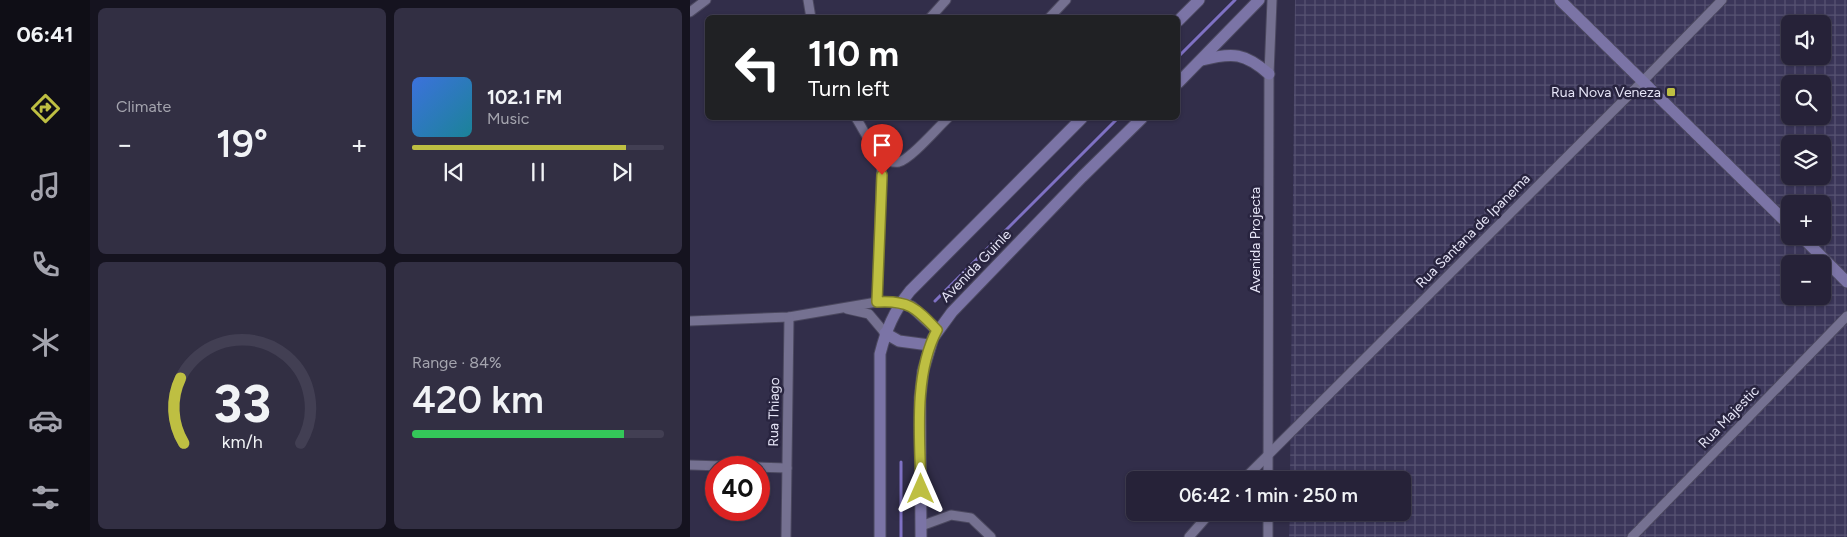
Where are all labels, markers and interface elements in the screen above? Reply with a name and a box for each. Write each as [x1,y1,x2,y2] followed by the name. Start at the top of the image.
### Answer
[1781,15,1831,305] map controls
[1781,15,1831,65] button: sound
[17,21,73,48] text: 06:41
[808,33,899,75] text: 110 m
[725,35,790,100] icon: left
[808,75,890,102] text: Turn left
[1781,75,1831,125] button: search
[1551,84,1661,101] place label: Rua Nova Veneza
[487,86,562,109] text: 102.1 FM
[1665,86,1677,98] marker: Rua Nova Veneza
[28,91,63,126] icon: directions
[116,97,171,116] text: Climate
[487,109,529,128] text: Music
[216,121,268,167] text: 19°
[861,124,903,175] pin
[116,127,133,161] text: −
[351,127,368,161] text: +
[868,131,896,159] icon: arrive
[1781,135,1831,185] button: layers
[440,158,468,186] icon: previous
[524,158,552,186] icon: pause
[608,158,636,186] icon: next
[28,169,63,204] icon: music
[1412,170,1534,292] street label: Rua Santana de Ipanema
[1247,187,1264,293] street label: Avenida Projecta
[1781,195,1831,245] button: +
[937,226,1015,306] street label: Avenida Guinle
[28,247,63,282] icon: phone
[1781,255,1831,305] button: −
[28,325,63,360] icon: climate
[412,353,502,372] text: Range · 84%
[213,373,271,435] text: 33
[412,377,544,423] text: 420 km
[765,377,783,447] street label: Rua Thiago
[1695,382,1763,452] street label: Rua Majestic
[28,403,63,438] icon: car
[222,431,262,452] text: km/h
[705,456,770,521] speed limit sign: 40
[894,462,946,514] position arrow
[28,480,63,515] icon: filters
[1179,484,1358,507] text: 06:42 · 1 min · 250 m

